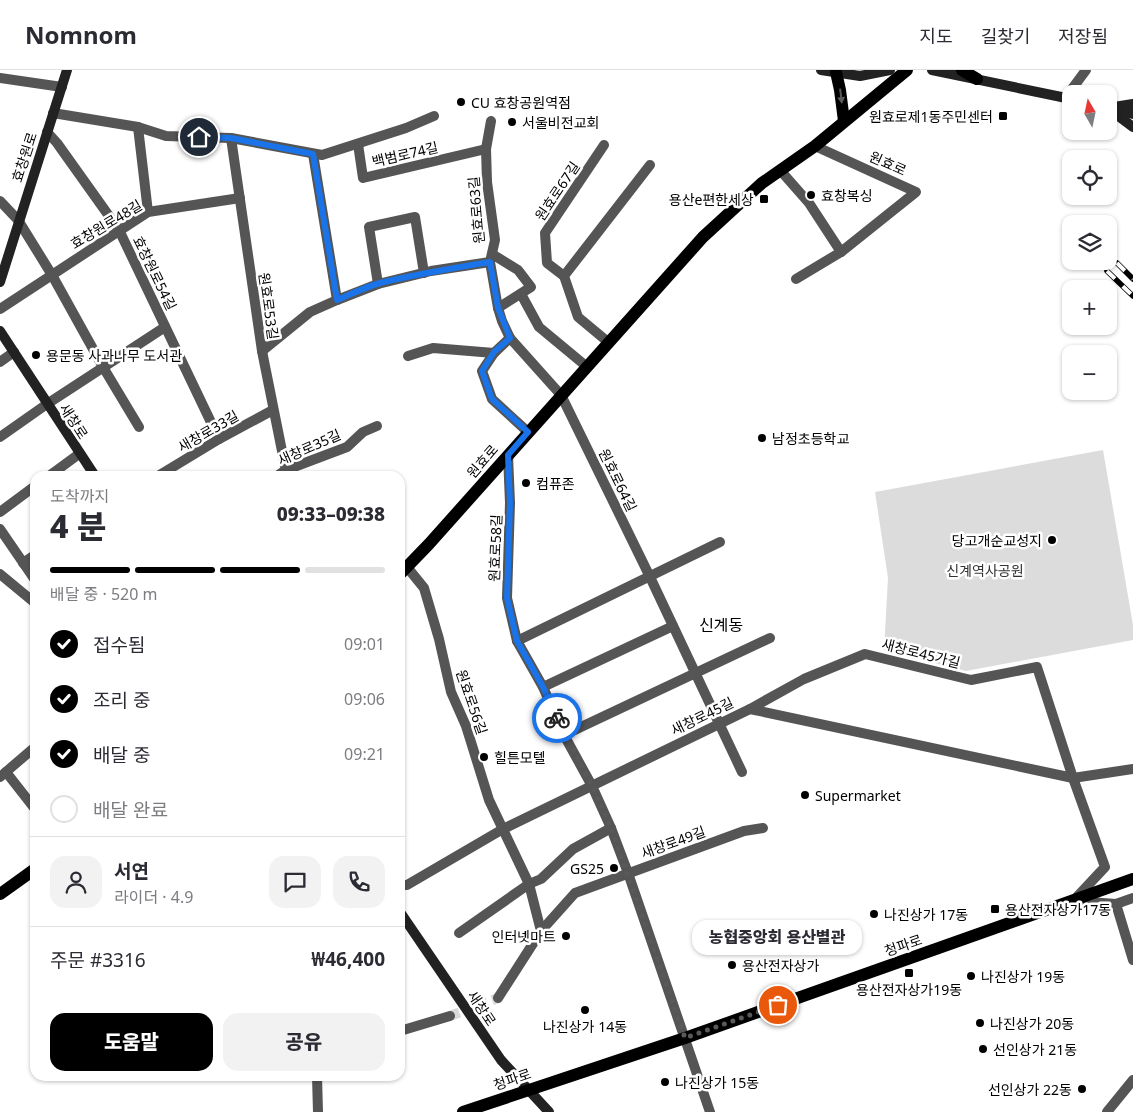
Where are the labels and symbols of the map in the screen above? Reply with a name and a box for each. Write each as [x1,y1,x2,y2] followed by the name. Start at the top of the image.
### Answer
[1062,85,1118,140] north arrow
[837,89,845,105] one-way arrow
[471,93,571,112] place label: CU 효창공원역점
[455,96,467,108] marker: CU 효창공원역점
[869,107,993,126] place label: 원효로제1동주민센터
[997,110,1009,122] marker: 원효로제1동주민센터
[522,113,599,132] place label: 서울비전교회
[178,116,220,158] pin
[506,116,518,128] marker: 서울비전교회
[7,129,41,184] street label: 효창원로
[370,137,440,171] street label: 백범로74길
[866,146,910,180] street label: 원효로
[530,158,584,224] street label: 원효로67길
[464,176,488,244] street label: 원효로63길
[821,186,873,205] place label: 효창복싱
[805,189,817,201] marker: 효창복싱
[669,190,754,209] place label: 용산e편한세상
[758,193,770,205] marker: 용산e편한세상
[67,195,145,253] street label: 효창원로48길
[129,233,181,313] street label: 효창원로54길
[255,271,283,341] street label: 원효로53길
[46,346,182,365] place label: 용문동 사과나무 도서관
[30,349,42,361] marker: 용문동 사과나무 도서관
[56,400,93,442] street label: 새창로
[174,406,242,456] street label: 새창로33길
[274,425,344,469] street label: 새창로35길
[772,429,849,448] place label: 남정초등학교
[756,432,768,444] marker: 남정초등학교
[462,440,502,482] street label: 원효로
[595,445,641,515] street label: 원효로64길
[536,474,575,493] place label: 컴퓨존
[520,477,532,489] marker: 컴퓨존
[484,514,506,582] street label: 원효로58길
[952,531,1042,550] place label: 당고개순교성지
[1046,534,1058,546] marker: 당고개순교성지
[946,561,1024,580] park label: 신계역사공원
[699,614,743,636] district label: 신계동
[880,634,962,672] street label: 새창로45가길
[452,667,492,737] street label: 원효로56길
[532,693,582,743] courier
[667,693,737,739] street label: 새창로45길
[494,748,546,767] place label: 힐튼모텔
[478,751,490,763] marker: 힐튼모텔
[815,786,901,805] place label: Supermarket
[799,789,811,801] marker: Supermarket
[638,822,708,862] street label: 새창로49길
[570,859,604,878] place label: GS25
[608,862,620,874] marker: GS25
[1005,900,1111,919] place label: 용산전자상가17동
[989,903,1001,915] marker: 용산전자상가17동
[884,905,968,924] place label: 나진상가 17동
[868,908,880,920] marker: 나진상가 17동
[693,920,863,955] callout: 농협중앙회 용산별관
[492,927,556,946] place label: 인터넷마트
[560,930,572,942] marker: 인터넷마트
[882,930,924,960] street label: 청파로
[742,956,819,975] place label: 용산전자상가
[726,959,738,971] marker: 용산전자상가
[903,967,915,979] marker: 용산전자상가19동
[981,967,1065,986] place label: 나진상가 19동
[965,970,977,982] marker: 나진상가 19동
[856,980,962,999] place label: 용산전자상가19동
[757,984,799,1026] pin
[463,987,501,1029] street label: 새창로
[579,1004,591,1016] marker: 나진상가 14동
[990,1014,1074,1033] place label: 나진상가 20동
[543,1017,627,1036] place label: 나진상가 14동
[974,1017,986,1029] marker: 나진상가 20동
[993,1040,1077,1059] place label: 선인상가 21동
[977,1043,989,1055] marker: 선인상가 21동
[491,1064,533,1094] street label: 청파로
[675,1073,759,1092] place label: 나진상가 15동
[659,1076,671,1088] marker: 나진상가 15동
[988,1080,1072,1099] place label: 선인상가 22동
[1076,1083,1088,1095] marker: 선인상가 22동

